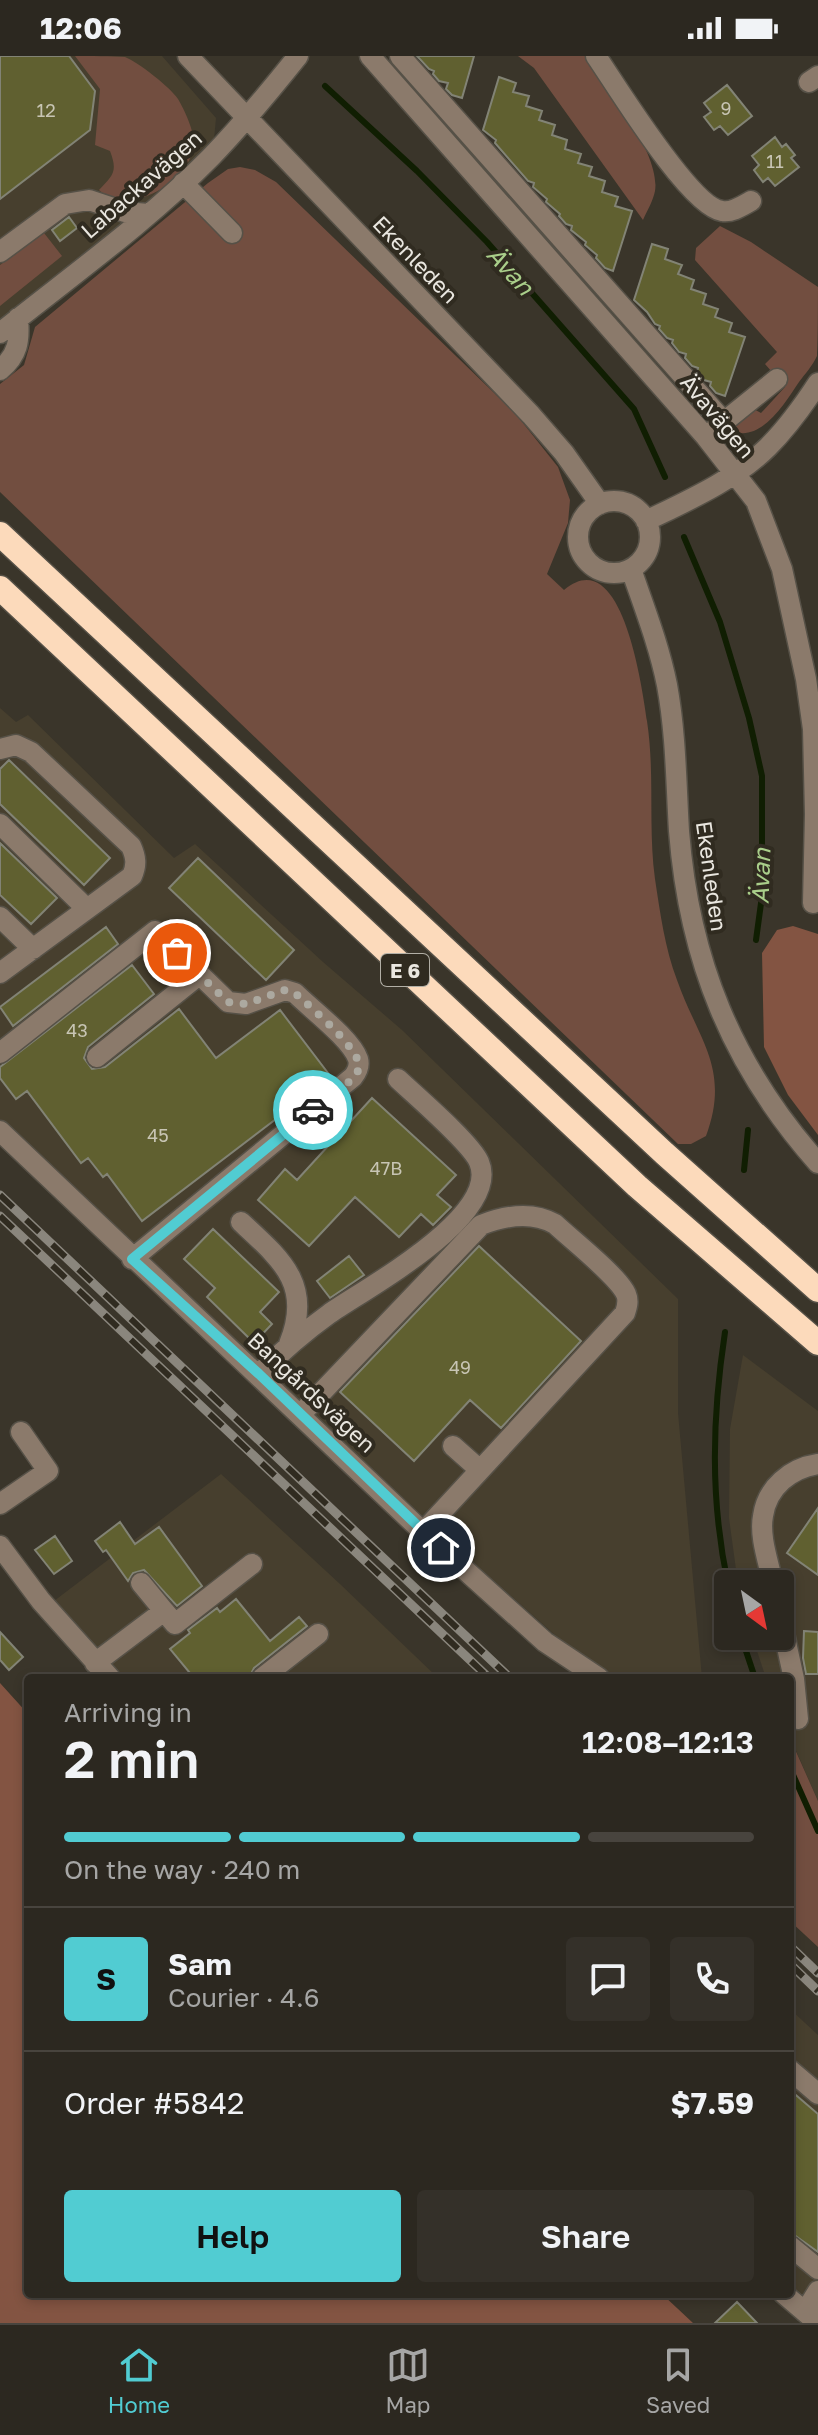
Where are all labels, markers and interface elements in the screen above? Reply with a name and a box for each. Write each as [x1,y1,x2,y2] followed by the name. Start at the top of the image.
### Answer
[40,10,122,46] text: 12:06
[721,97,731,119] house number: 9
[36,99,56,121] house number: 12
[75,124,207,244] street label: Labackavägen
[766,150,784,172] house number: 11
[368,210,464,308] street label: Ekenleden
[482,240,541,301] water label: Ävan
[675,369,761,463] street label: Ävavägen
[691,819,733,933] street label: Ekenleden
[745,846,776,904] water label: Ävan
[143,919,211,987] pin
[155,931,199,975] icon: bag
[381,954,429,986] road number: E 6
[66,1019,88,1041] house number: 43
[273,1070,353,1150] courier
[291,1088,335,1132] icon: car
[147,1124,169,1146] house number: 45
[370,1157,402,1179] house number: 47B
[243,1326,381,1458] street label: Bangårdsvägen
[449,1356,471,1378] house number: 49
[407,1514,475,1582] pin
[419,1526,463,1570] icon: home
[714,1570,794,1650] north arrow
[714,1570,794,1650] map controls
[64,1697,192,1728] text: Arriving in
[582,1724,754,1760] text: 12:08–12:13
[64,1727,199,1789] text: 2 min
[64,1854,300,1885] text: On the way · 240 m
[566,1937,650,2021] button: chat
[670,1937,754,2021] button: phone
[168,1946,232,1982] text: Sam
[96,1961,116,1997] text: S
[168,1982,320,2013] text: Courier · 4.6
[64,2085,244,2121] text: Order #5842
[671,2085,754,2121] text: $7.59
[64,2190,401,2282] button: Help
[417,2190,754,2282] button: Share
[108,2343,170,2418] tab: Home
[386,2343,430,2418] tab: Map
[646,2343,710,2418] tab: Saved

